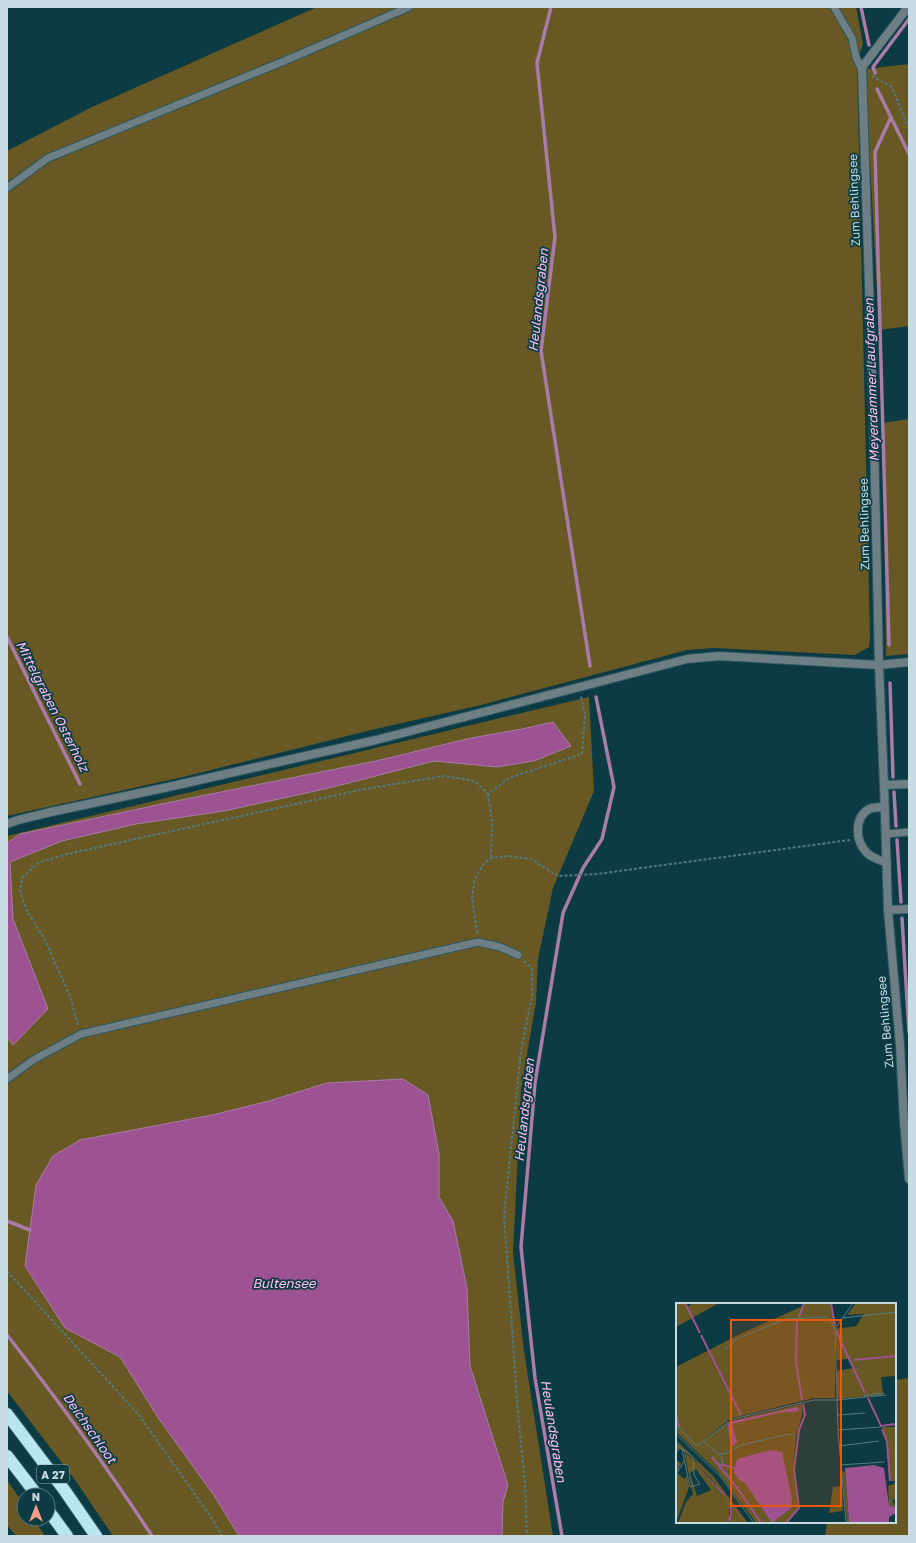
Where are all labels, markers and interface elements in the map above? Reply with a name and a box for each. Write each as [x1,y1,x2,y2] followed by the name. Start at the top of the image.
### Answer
[845,154,863,246] street label: Zum Behlingsee
[525,247,551,352] water label: Heulandsgraben
[860,297,882,462] water label: Meyerdammer Laufgraben
[856,478,872,570] street label: Zum Behlingsee
[13,638,94,775] water label: Mittelgraben Osterholz
[874,975,896,1069] street label: Zum Behlingsee
[511,1057,537,1162] water label: Heulandsgraben
[252,1275,317,1291] water label: Bultensee
[676,1303,896,1523] inset map
[538,1379,570,1484] water label: Heulandsgraben
[60,1390,121,1468] water label: Deichschloot
[37,1465,69,1483] road number: A 27
[16,1487,56,1527] north arrow
[32,1490,40,1503] text: N

